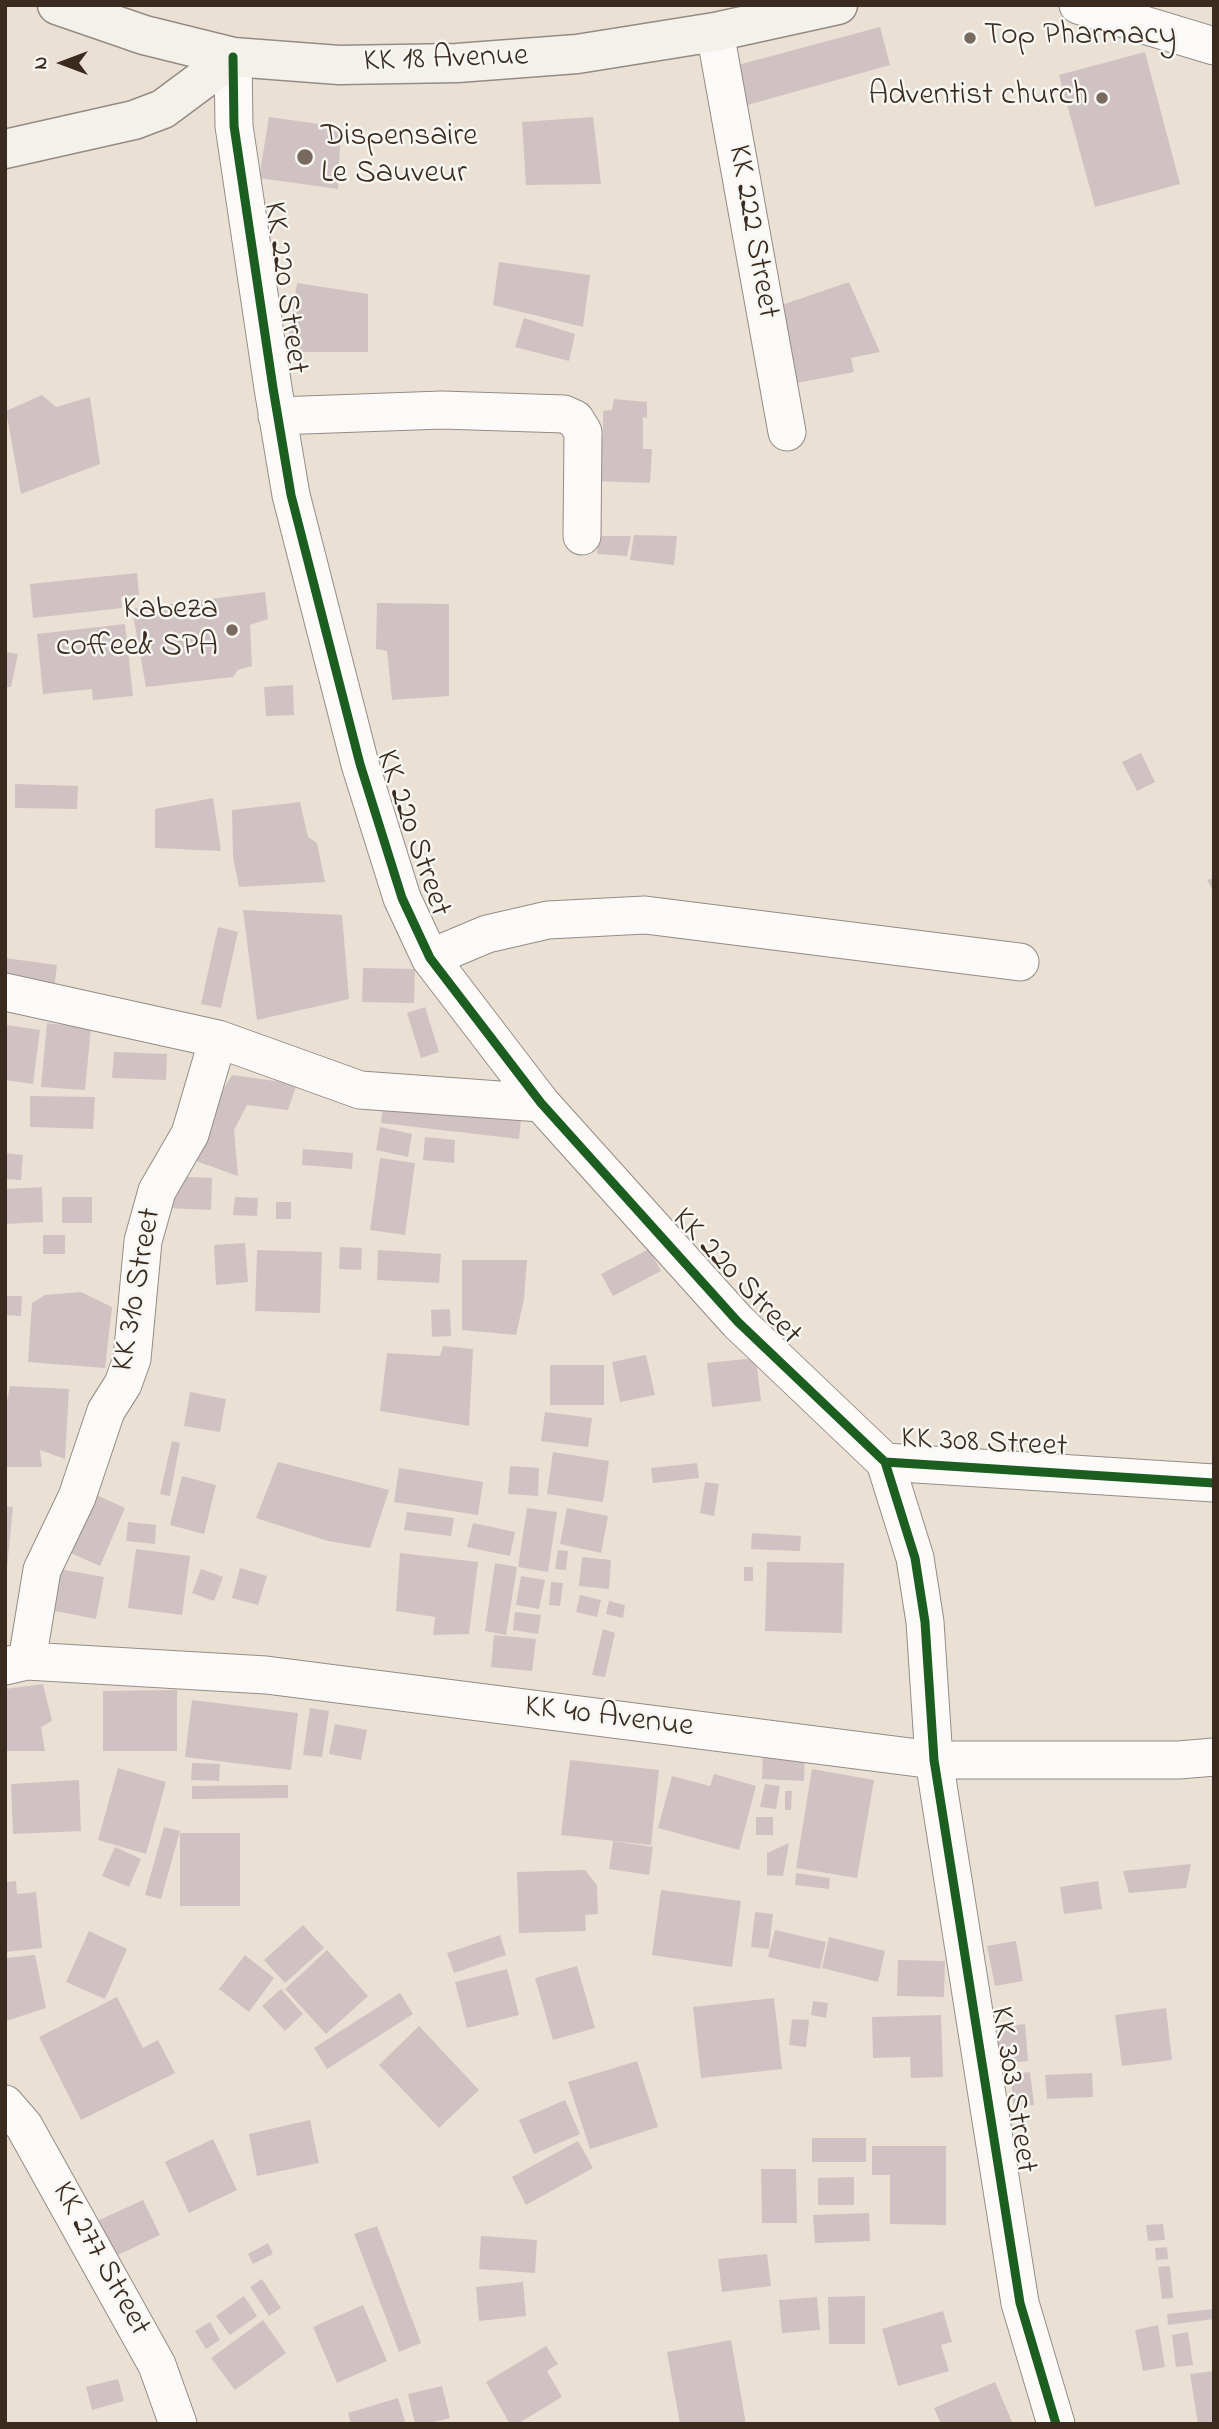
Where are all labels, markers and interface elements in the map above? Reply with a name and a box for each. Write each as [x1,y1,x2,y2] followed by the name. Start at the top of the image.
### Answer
[984,19,1176,57] place label: Top Pharmacy
[28,28,98,98] north arrow
[962,30,978,46] marker: Top Pharmacy
[363,39,529,83] street label: KK 18 Avenue
[28,57,55,69] text: N
[868,79,1088,117] place label: Adventist church
[1094,90,1110,106] marker: Adventist church
[321,120,478,195] place label: Dispensaire Le Sauveur
[717,142,785,322] street label: KK 222 Street
[295,147,315,167] marker: Dispensaire Le Sauveur
[252,200,314,376] street label: KK 220 Street
[56,593,218,668] place label: Kabeza coffee& SPA
[224,622,240,638] marker: Kabeza coffee& SPA
[365,746,457,922] street label: KK 220 Street
[662,1202,808,1354] street label: KK 220 Street
[106,1205,172,1375] street label: KK 310 Street
[900,1421,1068,1469] street label: KK 308 Street
[522,1690,696,1748] street label: KK 40 Avenue
[979,2004,1043,2176] street label: KK 303 Street
[41,2176,157,2344] street label: KK 277 Street

